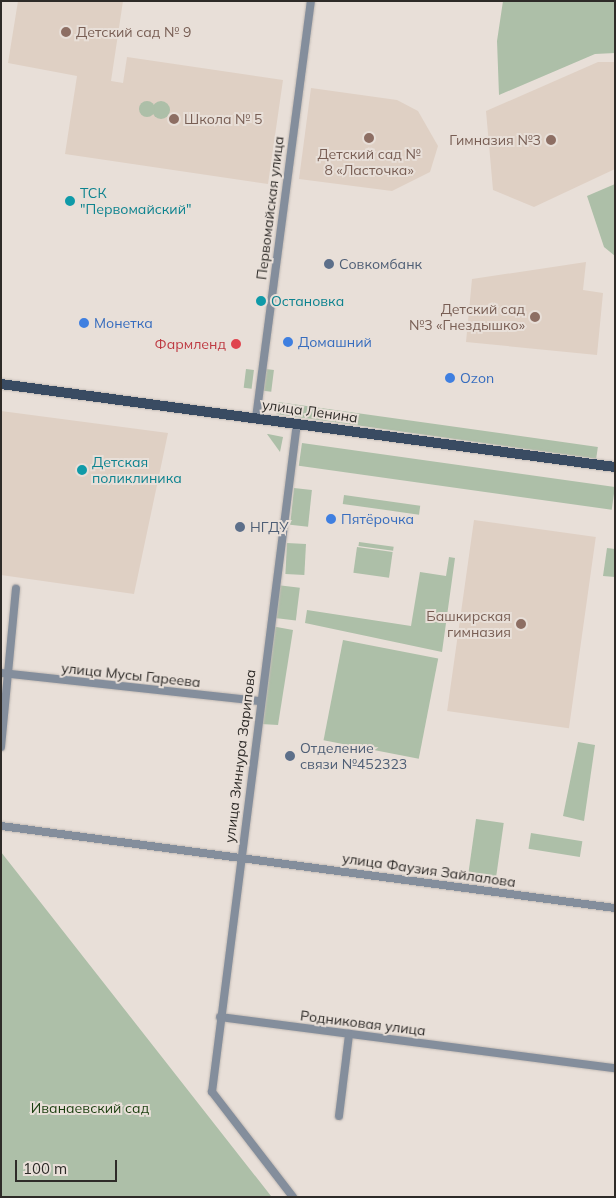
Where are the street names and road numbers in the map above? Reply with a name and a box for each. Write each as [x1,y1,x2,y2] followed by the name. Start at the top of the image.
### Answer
[253,135,287,281] street label: Первомайская улица
[261,396,359,426] street label: улица Ленина
[61,659,201,691] street label: улица Мусы Гареева
[221,668,259,844] street label: улица Зиннура Зарипова
[341,850,517,890] street label: улица Фаузия Зайлалова
[299,1007,427,1039] street label: Родниковая улица

